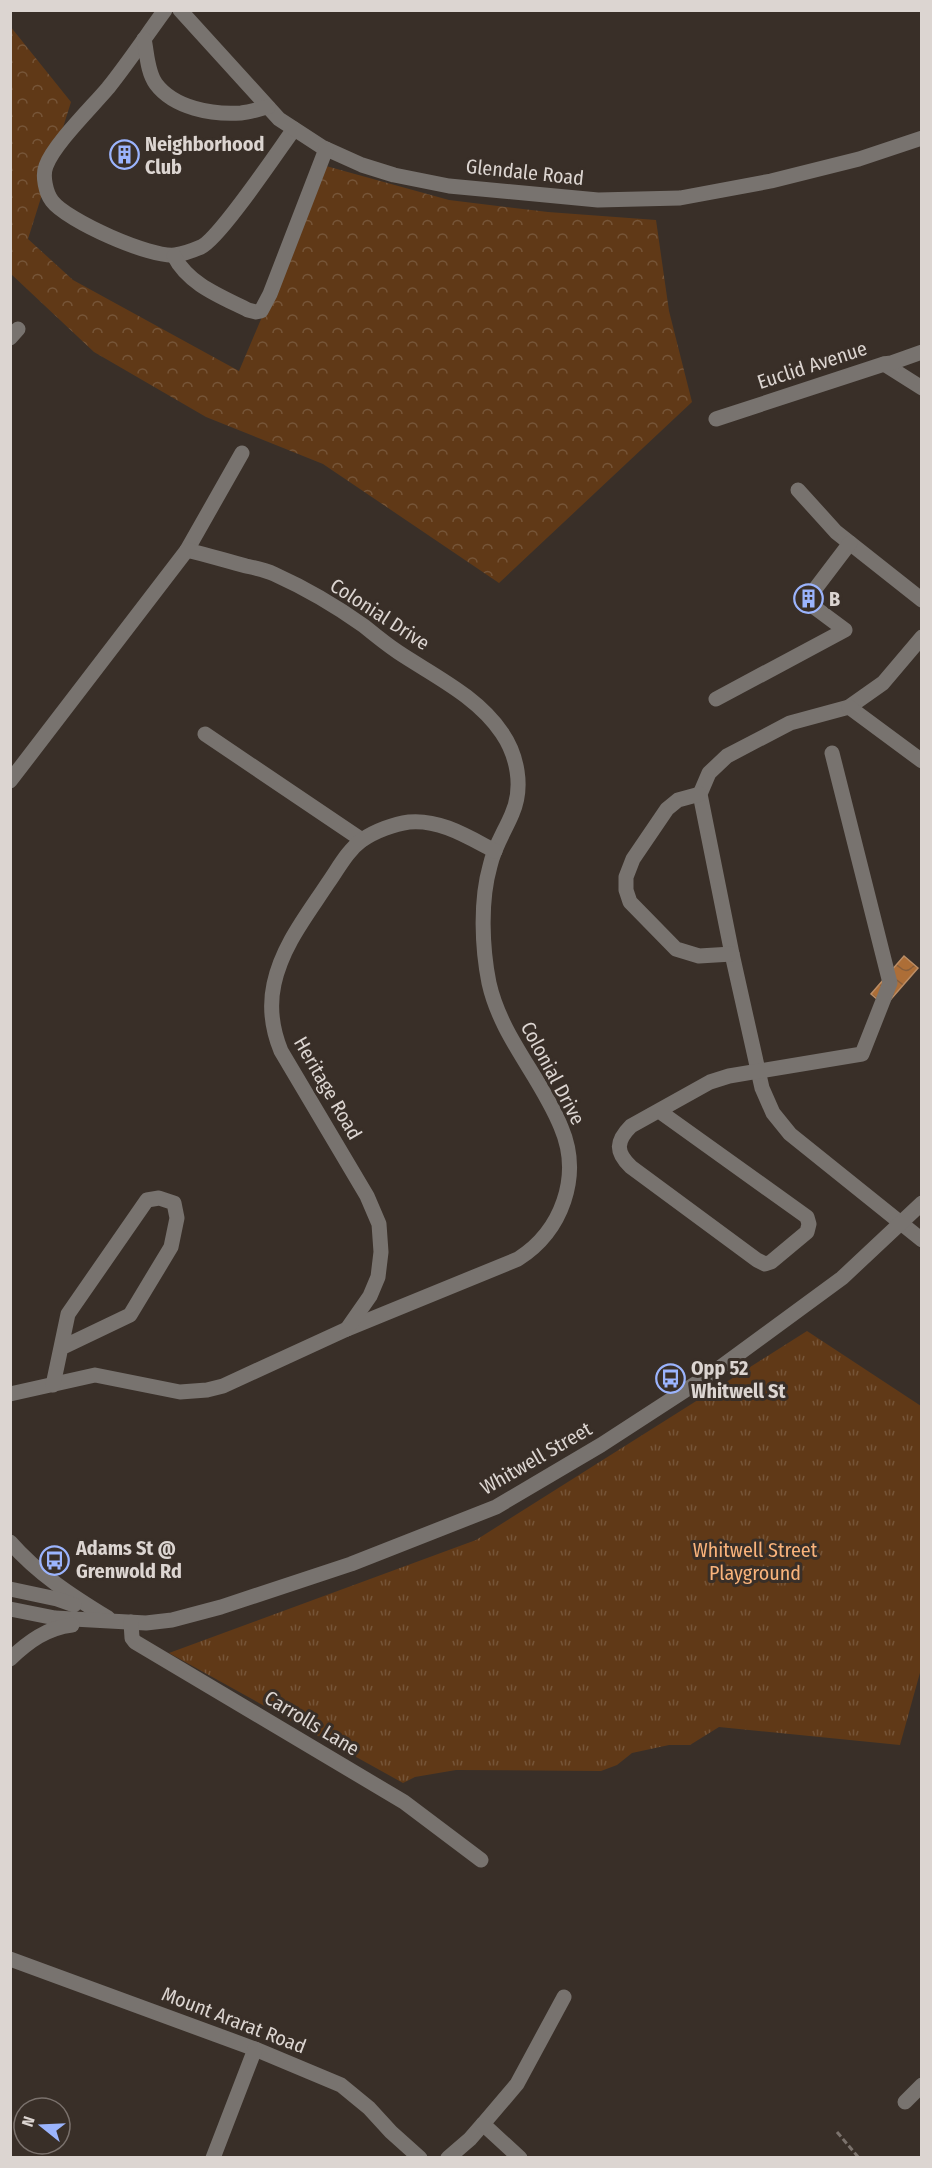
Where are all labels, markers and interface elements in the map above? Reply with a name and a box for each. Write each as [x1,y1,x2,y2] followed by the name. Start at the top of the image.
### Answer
[145,132,264,179] place label: Neighborhood Club
[108,139,140,171] building icon: Neighborhood Club
[465,154,585,190] street label: Glendale Road
[754,336,870,394] street label: Euclid Avenue
[326,573,434,655] street label: Colonial Drive
[792,583,824,615] building icon: B
[829,587,840,611] place label: B
[516,1017,590,1129] street label: Colonial Drive
[289,1032,367,1144] street label: Heritage Road
[691,1356,786,1403] place label: Opp 52 Whitwell St
[654,1363,686,1395] bus stop icon: Opp 52 Whitwell St
[476,1416,596,1500] street label: Whitwell Street
[75,1536,182,1583] place label: Adams St @ Grenwold Rd
[693,1538,818,1585] park label: Whitwell Street Playground
[39,1544,71,1576] bus stop icon: Adams St @ Grenwold Rd
[260,1685,364,1761] street label: Carrolls Lane
[158,1981,310,2059] street label: Mount Ararat Road
[12,2096,72,2156] north arrow
[18,2114,39,2129] text: N

